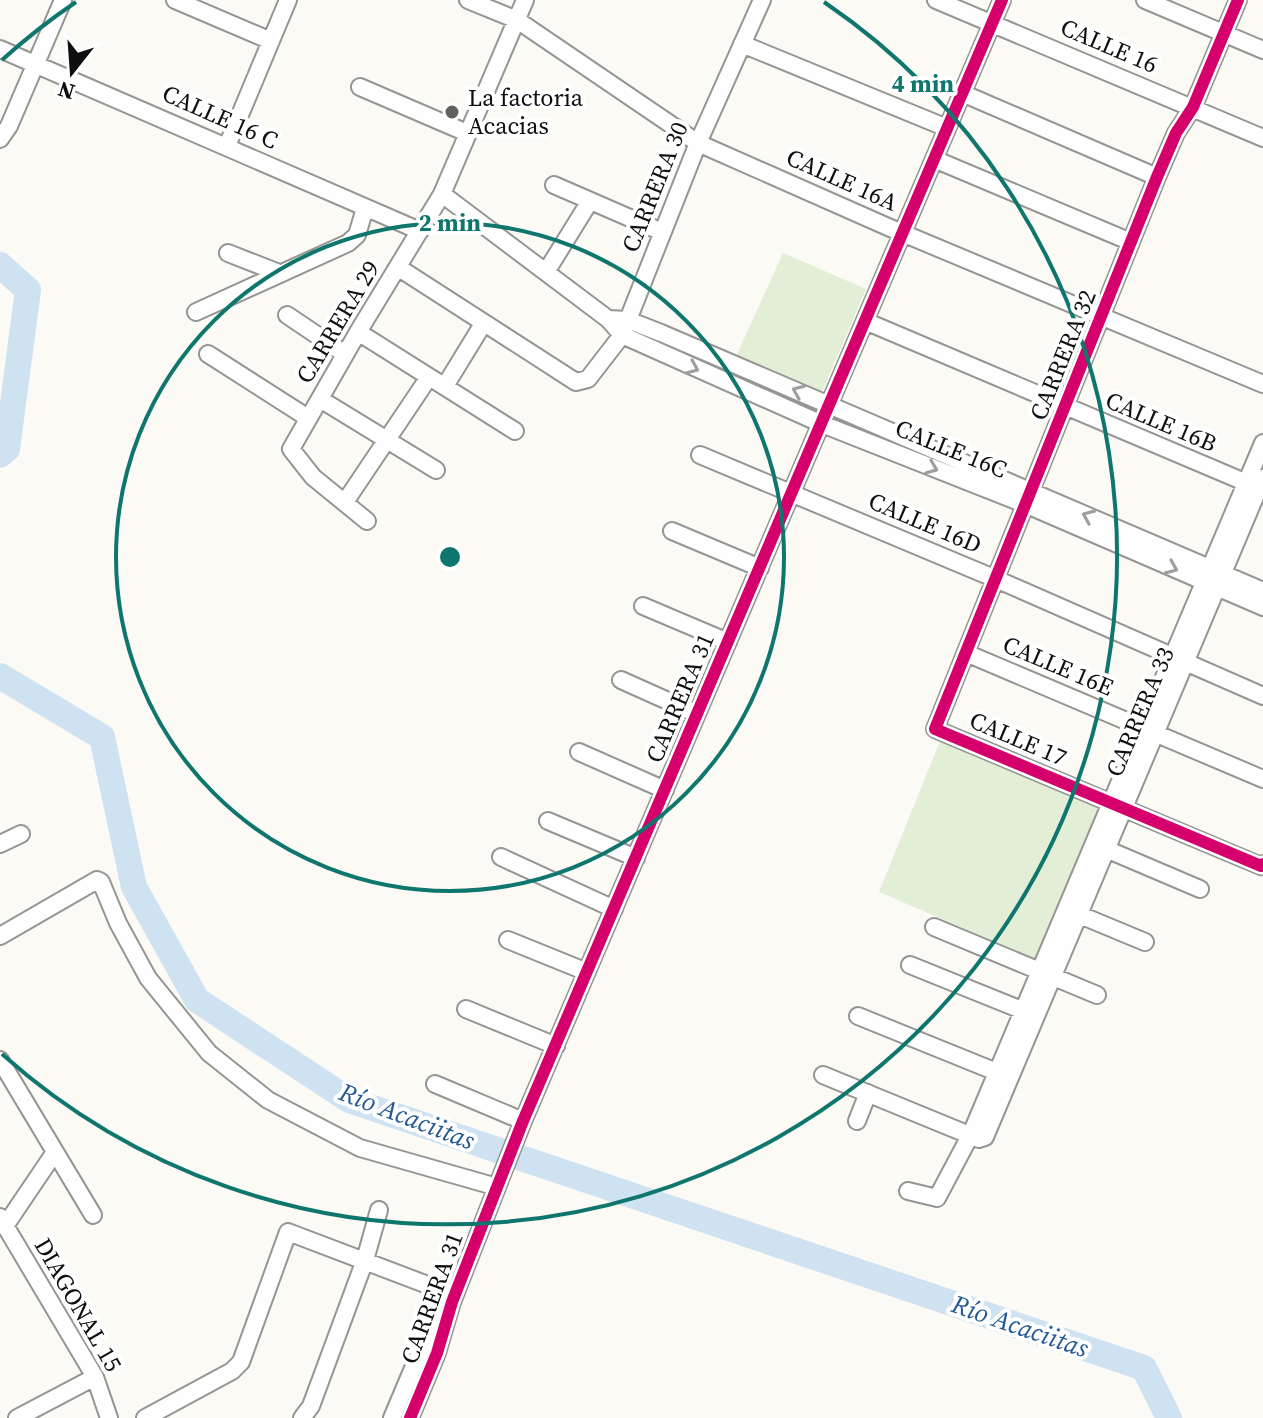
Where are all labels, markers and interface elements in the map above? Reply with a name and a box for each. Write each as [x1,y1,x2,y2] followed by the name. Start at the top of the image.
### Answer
[1056,10,1163,81] street label: CALLE 16
[32,32,112,112] north arrow
[892,67,954,100] text: 4 min
[54,74,78,108] text: N
[157,76,283,157] street label: CALLE 16 C
[468,81,584,142] place label: La factoria Acacias
[443,103,461,121] marker: La factoria Acacias
[613,117,696,257] street label: CARRERA 30
[781,140,903,219] street label: CALLE 16A
[419,206,481,239] text: 2 min
[288,254,387,389] street label: CARRERA 29
[1021,285,1104,425] street label: CARRERA 32
[684,358,699,374] one-way arrow
[1101,383,1222,460] street label: CALLE 16B
[792,385,806,401] one-way arrow
[890,411,1012,486] street label: CALLE 16C
[924,458,938,474] one-way arrow
[864,484,987,561] street label: CALLE 16D
[1082,510,1096,526] one-way arrow
[436,543,464,571] centre of rings
[1164,558,1179,574] one-way arrow
[998,627,1119,704] street label: CALLE 16E
[637,628,722,768] street label: CARRERA 31
[1097,642,1182,782] street label: CARRERA 33
[965,703,1072,774] street label: CALLE 17
[333,1073,480,1158] water label: Río Acaciitas
[392,1227,471,1368] street label: CARRERA 31
[27,1232,130,1378] street label: DIAGONAL 15
[946,1286,1094,1366] water label: Río Acaciitas

